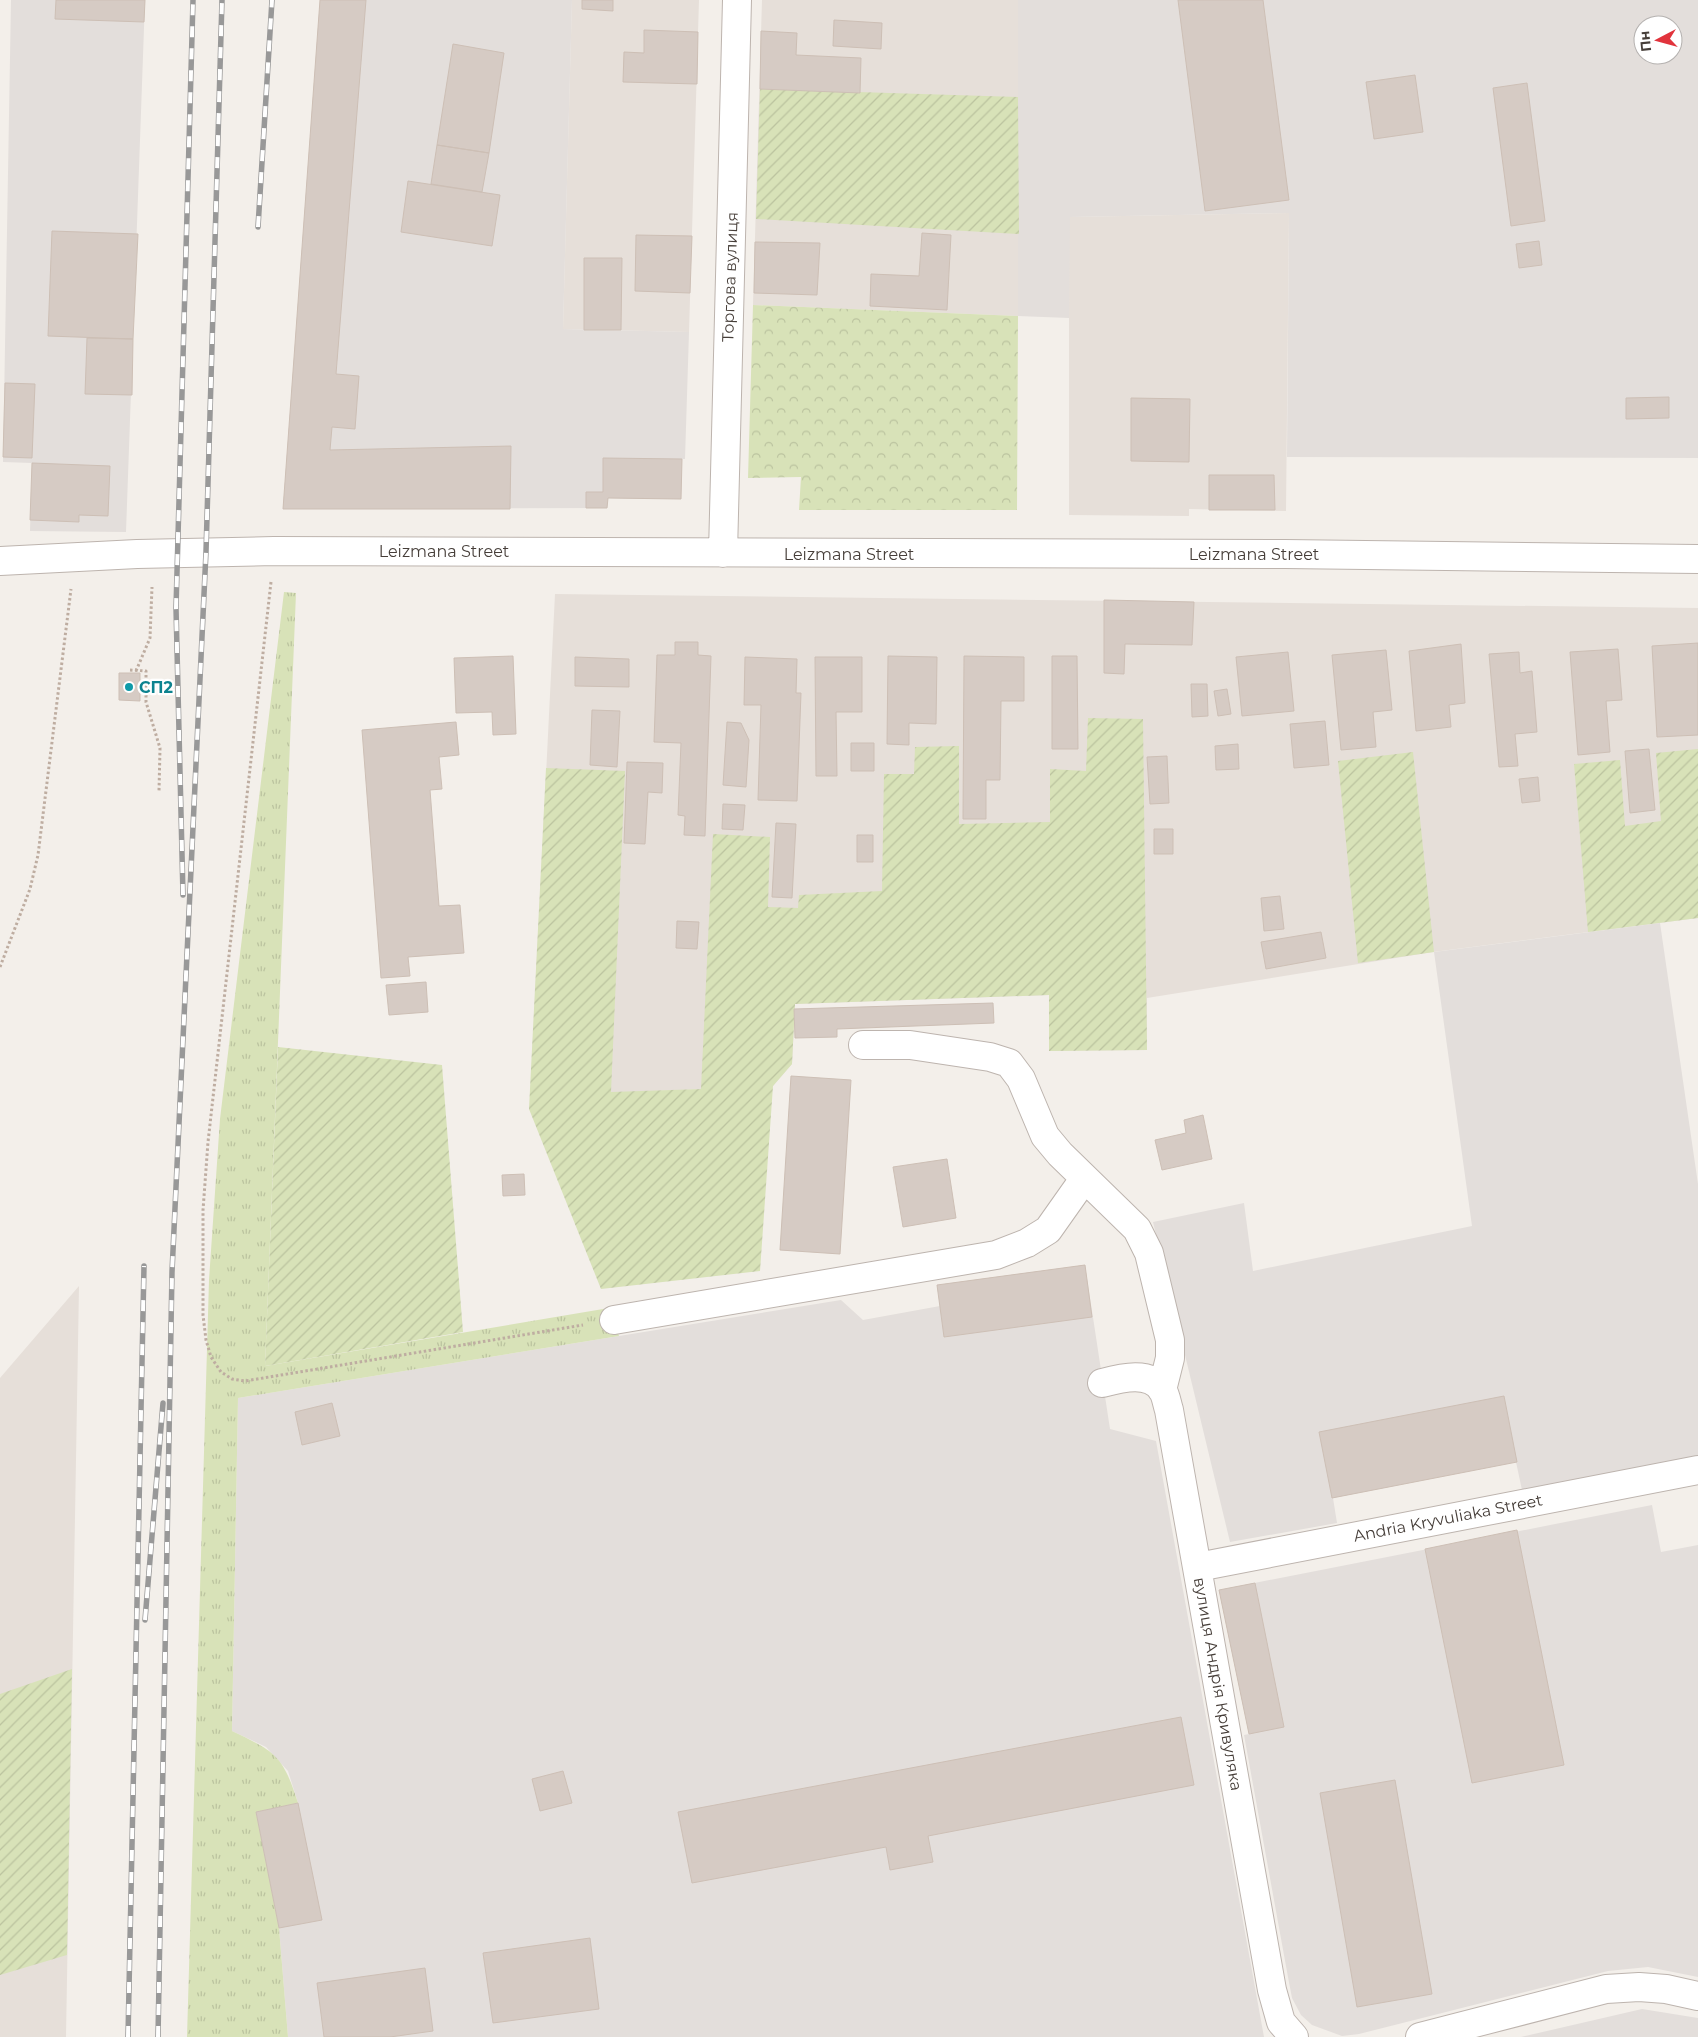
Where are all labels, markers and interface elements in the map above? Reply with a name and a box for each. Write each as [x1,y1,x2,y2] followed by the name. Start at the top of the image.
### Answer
[1633,15,1683,65] north arrow
[1635,30,1655,53] text: Пн
[718,212,742,342] street label: Торгова вулиця
[379,542,510,561] street label: Leizmana Street
[784,545,915,564] street label: Leizmana Street
[1189,545,1320,564] street label: Leizmana Street
[139,678,173,697] place label: СП2
[123,681,135,693] marker: СП2
[1352,1490,1545,1546] street label: Andria Kryvuliaka Street
[1190,1576,1246,1792] street label: вулиця Андрія Кривуляка

